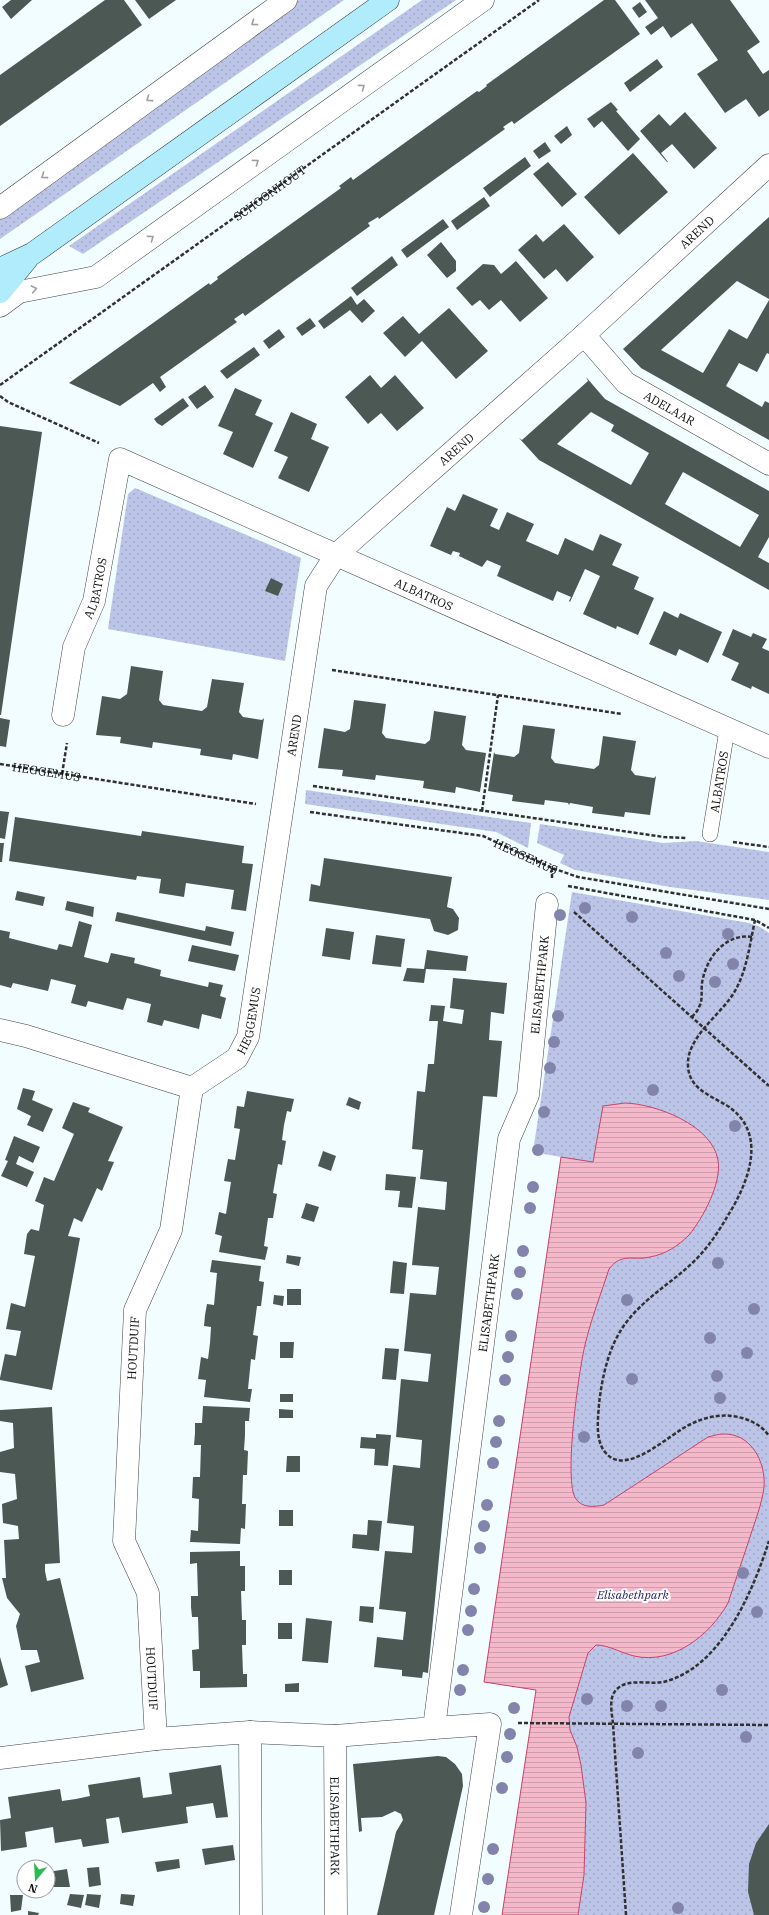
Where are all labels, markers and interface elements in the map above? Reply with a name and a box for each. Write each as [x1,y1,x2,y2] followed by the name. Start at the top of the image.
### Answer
[252,18,259,25] one-way arrow
[358,85,365,92] one-way arrow
[147,94,154,101] one-way arrow
[252,160,259,167] one-way arrow
[230,162,309,224] street label: SCHOONHOUT
[41,171,48,178] one-way arrow
[676,212,717,251] street label: AREND
[146,236,153,243] one-way arrow
[31,286,38,294] one-way arrow
[641,387,698,428] street label: ADELAAR
[435,429,476,468] street label: AREND
[80,556,109,621] street label: ALBATROS
[393,574,455,613] street label: ALBATROS
[283,713,304,757] street label: AREND
[706,750,731,814] street label: ALBATROS
[11,759,82,784] street label: HEGGEMUS
[492,835,560,877] street label: HEGGEMUS
[527,934,551,1035] street label: ELISABETHPARK
[233,986,263,1057] street label: HEGGEMUS
[474,1252,502,1353] street label: ELISABETHPARK
[124,1316,142,1380] street label: HOUTDUIF
[596,1587,670,1602] park label: Elisabethpark
[143,1646,162,1711] street label: HOUTDUIF
[328,1776,343,1876] street label: ELISABETHPARK
[16,1859,56,1899] north arrow
[26,1880,39,1897] text: N

